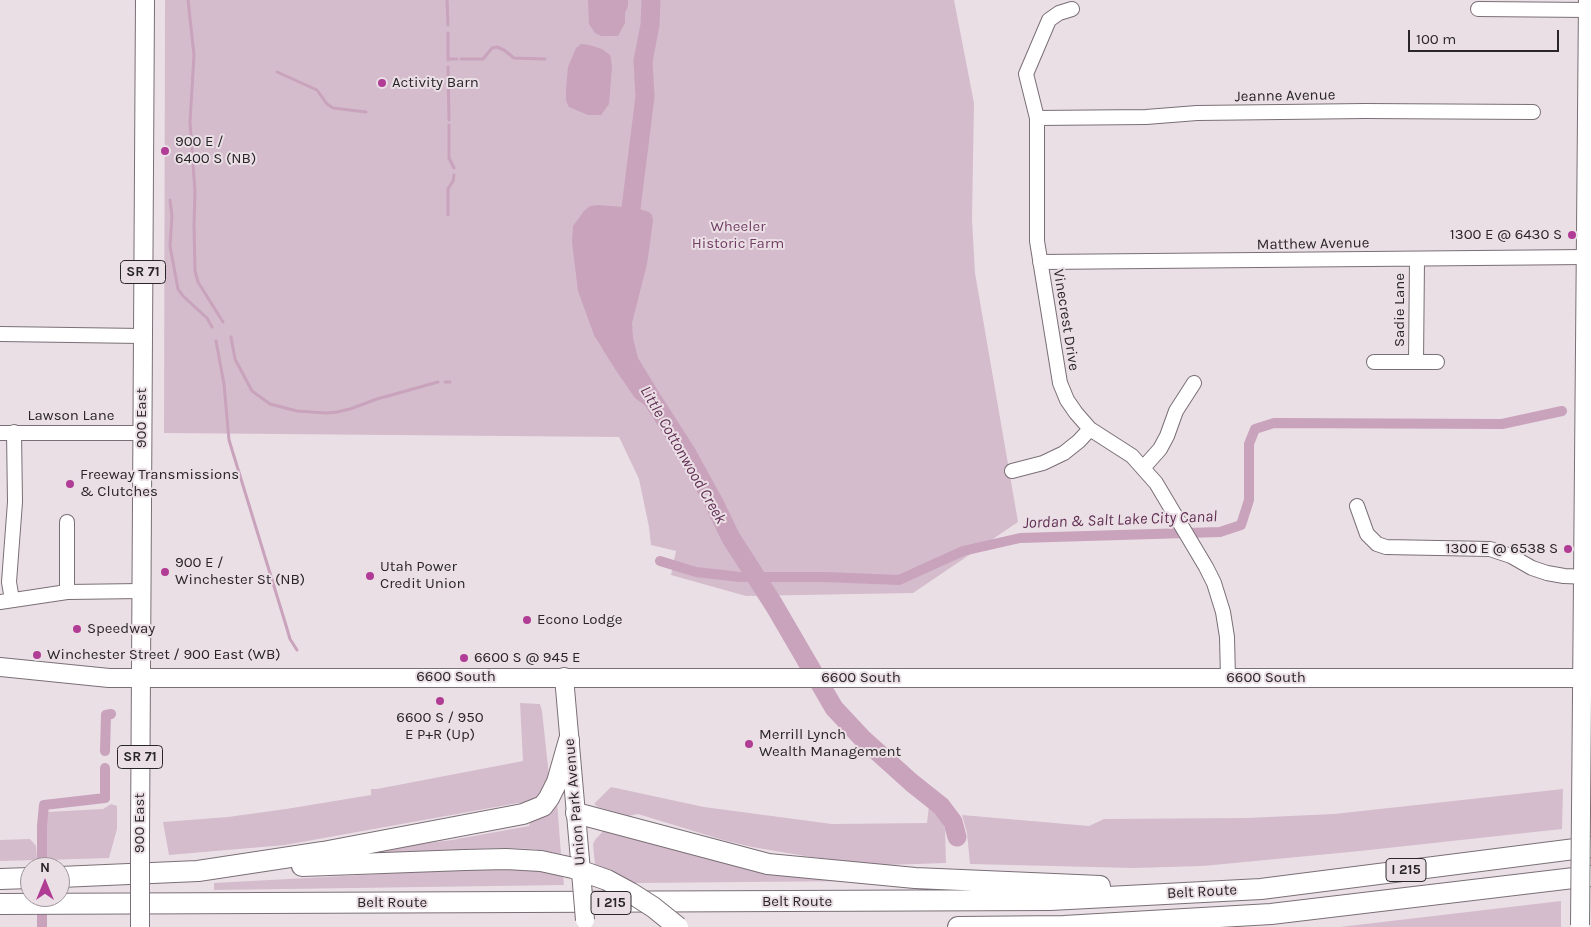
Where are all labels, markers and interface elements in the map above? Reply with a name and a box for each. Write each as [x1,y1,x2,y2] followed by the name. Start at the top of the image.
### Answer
[1411,20,1562,52] scale bar
[1416,30,1456,48] text: 100 m
[392,74,479,92] place label: Activity Barn
[376,77,388,89] marker: Activity Barn
[1234,86,1336,106] street label: Jeanne Avenue
[175,133,256,168] place label: 900 E / 6400 S (NB)
[159,145,171,157] marker: 900 E / 6400 S (NB)
[692,218,784,253] park label: Wheeler Historic Farm
[1450,226,1562,244] place label: 1300 E @ 6430 S
[1566,229,1578,241] marker: 1300 E @ 6430 S
[1256,234,1370,254] street label: Matthew Avenue
[120,260,166,284] road number: SR 71
[1049,268,1083,372] street label: Vinecrest Drive
[1391,273,1409,347] street label: Sadie Lane
[636,383,730,527] water label: Little Cottonwood Creek
[133,388,151,448] street label: 900 East
[28,407,114,425] street label: Lawson Lane
[80,466,239,501] place label: Freeway Transmissions & Clutches
[64,478,76,490] marker: Freeway Transmissions & Clutches
[1022,507,1218,533] water label: Jordan & Salt Lake City Canal
[1445,540,1558,558] place label: 1300 E @ 6538 S
[1562,543,1574,555] marker: 1300 E @ 6538 S
[175,554,305,589] place label: 900 E / Winchester St (NB)
[380,558,465,593] place label: Utah Power Credit Union
[159,566,171,578] marker: 900 E / Winchester St (NB)
[364,570,376,582] marker: Utah Power Credit Union
[537,611,622,629] place label: Econo Lodge
[521,614,533,626] marker: Econo Lodge
[87,620,155,638] place label: Speedway
[71,623,83,635] marker: Speedway
[47,646,281,664] place label: Winchester Street / 900 East (WB)
[31,649,43,661] marker: Winchester Street / 900 East (WB)
[474,649,580,667] place label: 6600 S @ 945 E
[458,652,470,664] marker: 6600 S @ 945 E
[416,668,496,686] street label: 6600 South
[821,669,901,687] street label: 6600 South
[1226,669,1306,687] street label: 6600 South
[434,695,446,707] marker: 6600 S / 950 E P+R (Up)
[396,709,484,744] place label: 6600 S / 950 E P+R (Up)
[759,726,901,761] place label: Merrill Lynch Wealth Management
[560,738,590,866] street label: Union Park Avenue
[743,738,755,750] marker: Merrill Lynch Wealth Management
[118,746,162,769] road number: SR 71
[131,793,149,853] street label: 900 East
[20,857,70,907] north arrow
[1386,858,1426,882] road number: I 215
[40,859,50,876] text: N
[1166,881,1238,903] street label: Belt Route
[591,891,631,914] road number: I 215
[762,893,832,911] street label: Belt Route
[357,894,427,912] street label: Belt Route

